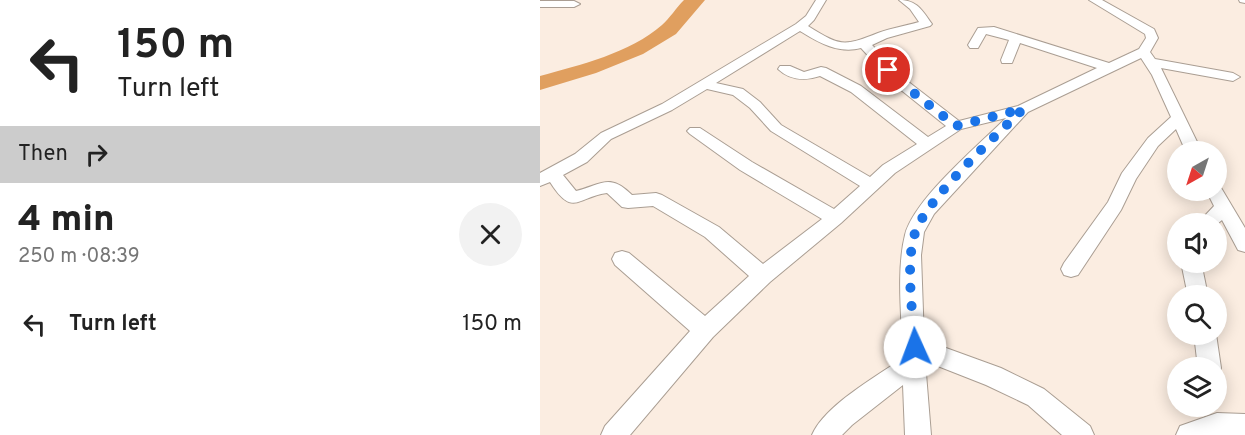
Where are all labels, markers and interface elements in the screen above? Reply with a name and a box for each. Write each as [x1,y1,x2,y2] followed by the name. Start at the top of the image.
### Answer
[117,20,234,73] text: 150 m
[18,24,96,102] icon: left
[862,44,913,95] pin
[871,53,904,86] icon: arrive
[117,72,219,106] text: Turn left
[80,138,113,171] icon: right
[18,141,68,168] text: Then
[1167,141,1227,201] north arrow
[1167,141,1227,417] map controls
[18,198,115,244] text: 4 min
[459,203,522,266] button: close
[1167,213,1227,273] button: sound
[18,244,140,270] text: 250 m · 08:39
[1167,285,1227,345] button: search
[18,308,51,341] icon: left
[69,311,157,338] text: Turn left
[462,311,522,338] text: 150 m
[883,315,947,379] position arrow
[1167,357,1227,417] button: layers

